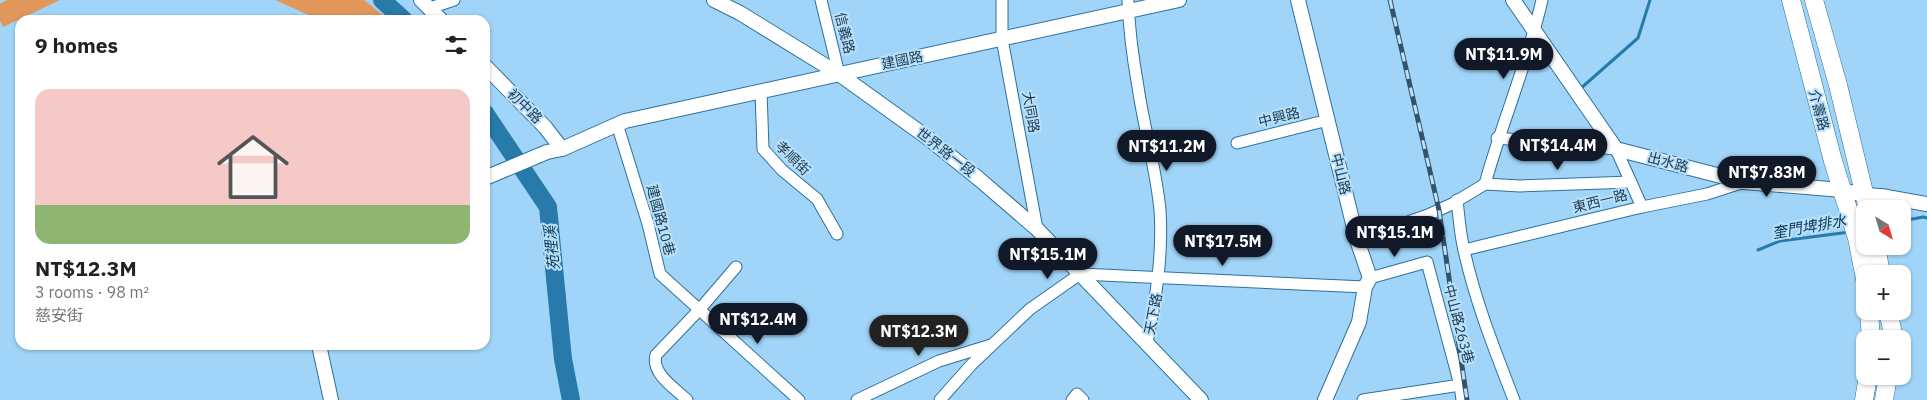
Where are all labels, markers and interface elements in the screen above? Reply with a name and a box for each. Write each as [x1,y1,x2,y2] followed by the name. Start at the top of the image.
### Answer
[831,10,859,56] street label: 信義路
[35,31,118,59] text: 9 homes
[442,31,470,59] icon: filters
[1452,38,1556,80] pin: NT$11.9M
[1465,44,1543,64] text: NT$11.9M
[880,47,924,73] street label: 建國路
[504,85,546,127] street label: 初中路
[1805,87,1833,133] street label: 介壽路
[1018,90,1044,134] street label: 大同路
[1256,103,1302,131] street label: 中興路
[208,122,298,212] icon: home
[913,123,979,181] street label: 世界路一段
[1506,128,1610,171] pin: NT$14.4M
[1115,130,1219,172] pin: NT$11.2M
[1519,135,1597,155] text: NT$14.4M
[1128,136,1206,156] text: NT$11.2M
[772,137,814,179] street label: 孝順街
[1645,148,1691,176] street label: 出水路
[1327,151,1355,197] street label: 中山路
[1715,156,1819,198] pin: NT$7.83M
[1728,162,1806,182] text: NT$7.83M
[643,183,679,257] street label: 建國路10巷
[1571,185,1629,217] street label: 東西一路
[1856,200,1911,255] north arrow
[1856,200,1911,385] map controls
[1770,210,1848,242] water label: 奎門埤排水
[1343,216,1447,258] pin: NT$15.1M
[1356,222,1434,242] text: NT$15.1M
[539,223,563,271] water label: 苑裡溪
[1171,224,1275,267] pin: NT$17.5M
[1184,231,1262,251] text: NT$17.5M
[996,238,1100,280] pin: NT$15.1M
[1009,244,1087,264] text: NT$15.1M
[35,254,137,282] text: NT$12.3M
[1856,265,1911,320] button: +
[35,282,149,302] text: 3 rooms · 98 m²
[1440,282,1478,366] street label: 中山路263巷
[1140,292,1166,336] street label: 天下路
[706,302,810,345] pin: NT$12.4M
[35,305,83,325] text: 慈安街
[719,309,797,329] text: NT$12.4M
[867,314,971,357] pin: NT$12.3M
[880,321,958,341] text: NT$12.3M
[1856,330,1911,385] button: −

